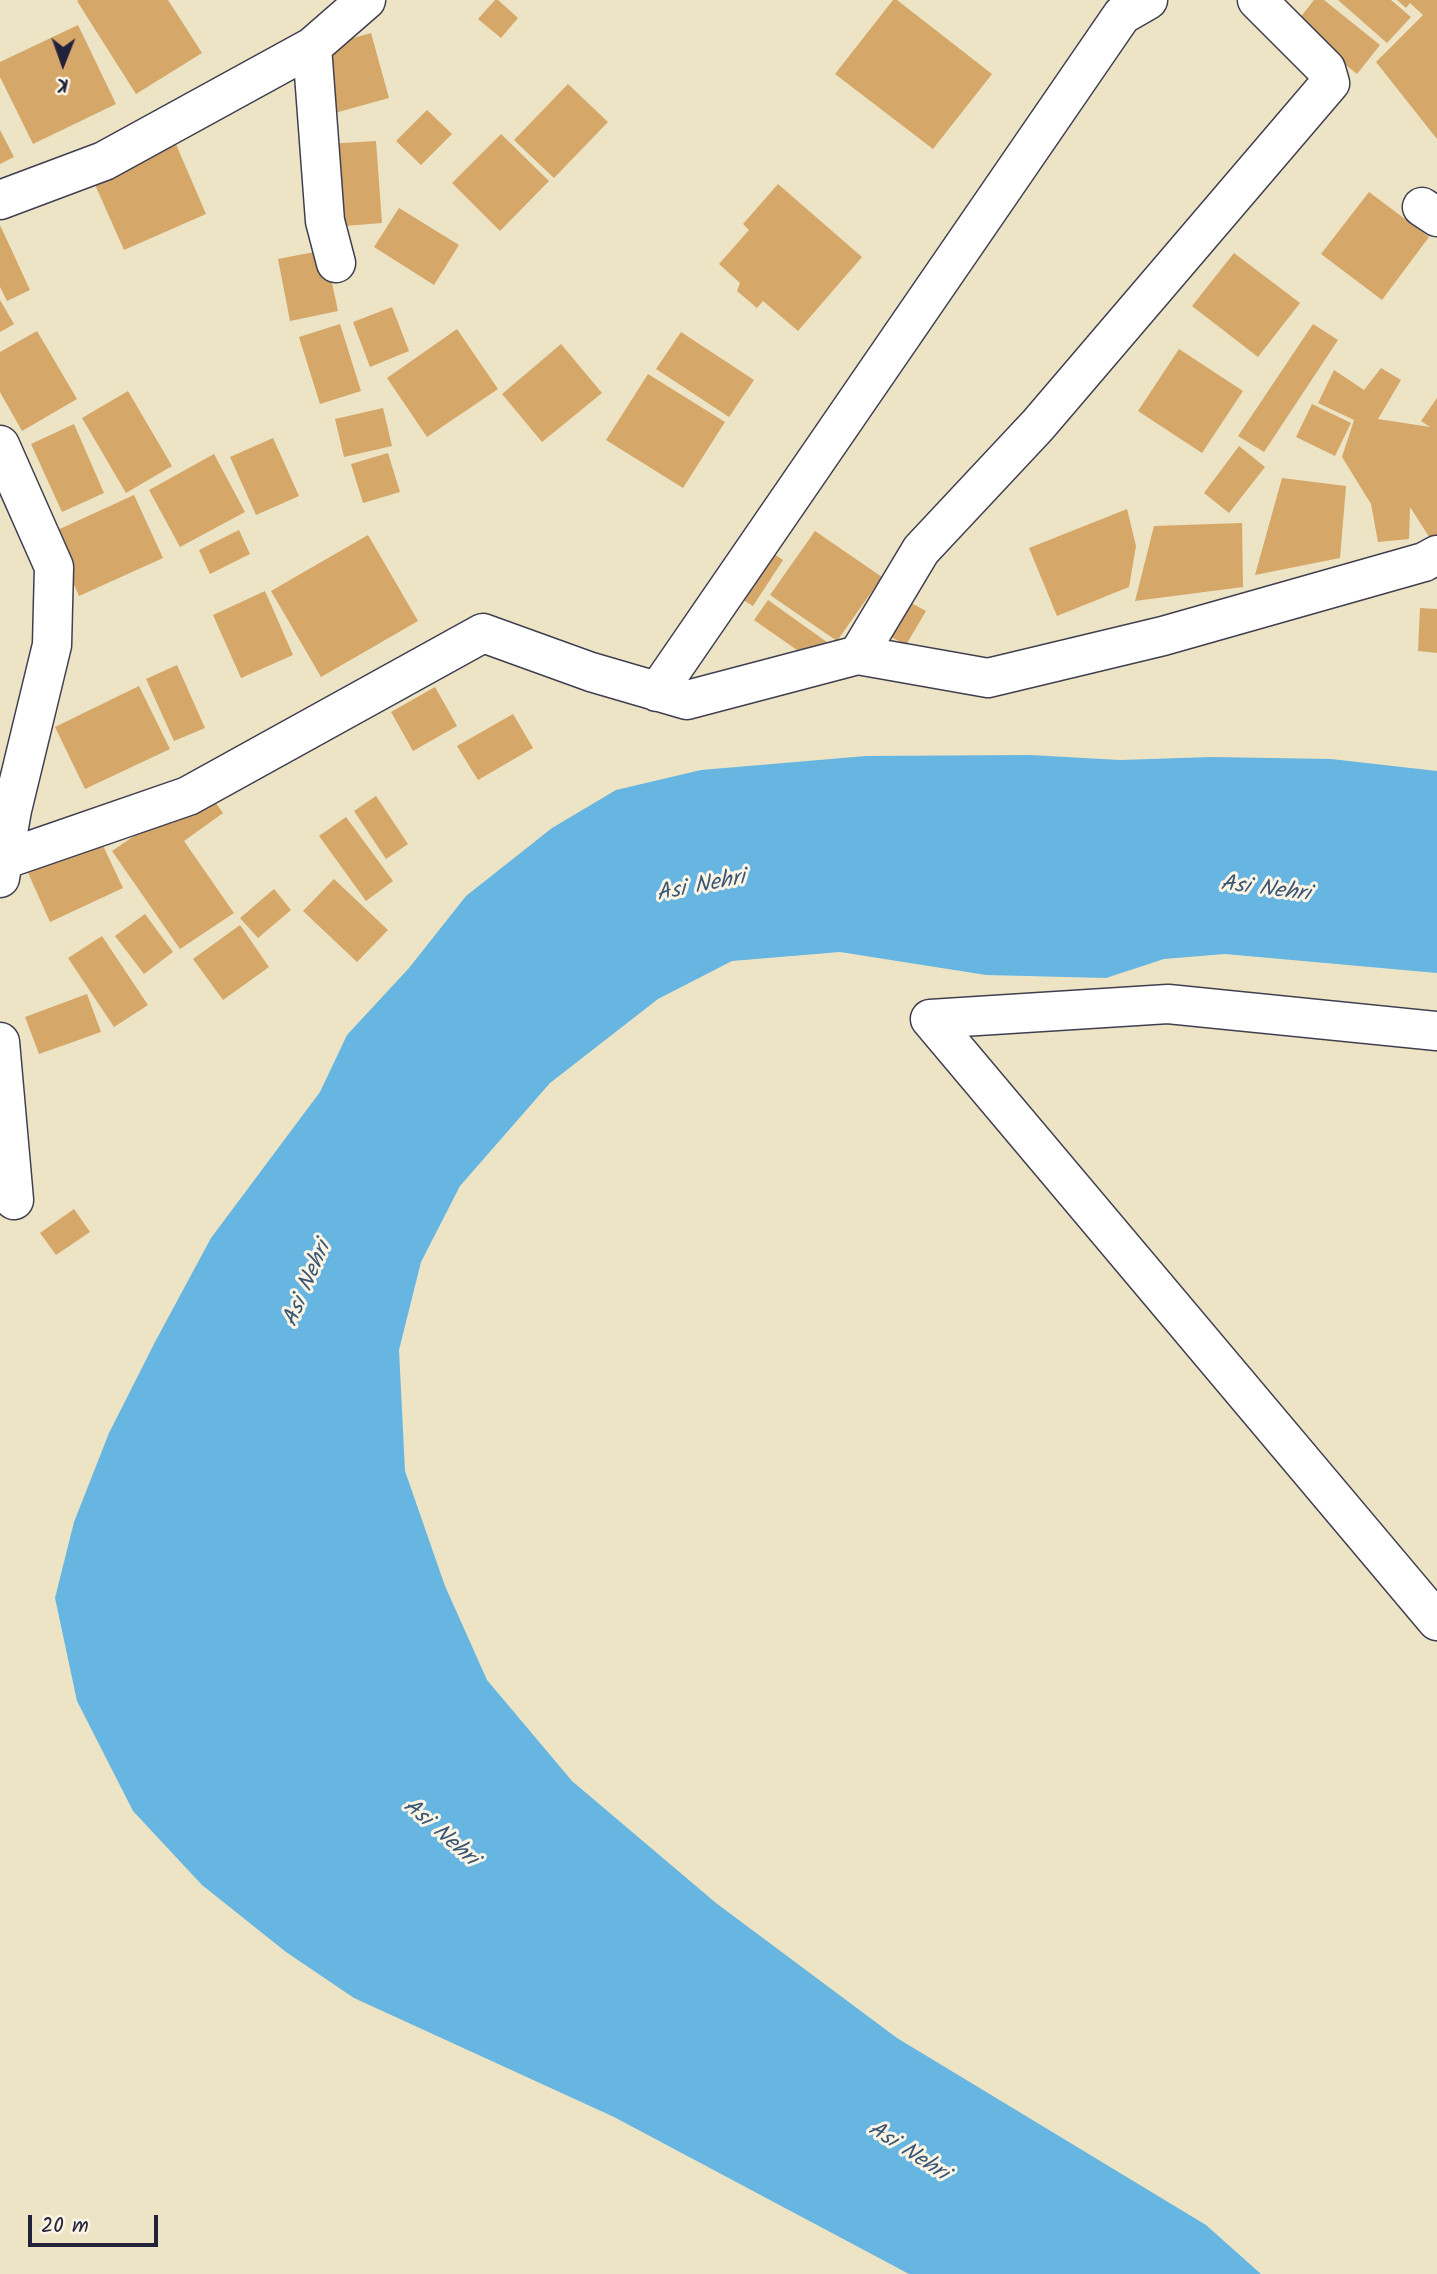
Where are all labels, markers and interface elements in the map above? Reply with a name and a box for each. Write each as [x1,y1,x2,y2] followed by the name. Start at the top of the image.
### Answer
[28,28,98,98] north arrow
[57,69,69,99] text: K
[654,866,748,910] water label: Asi Nehri
[1219,872,1311,910] water label: Asi Nehri
[279,1238,339,1332] water label: Asi Nehri
[396,1794,482,1874] water label: Asi Nehri
[862,2117,952,2189] water label: Asi Nehri
[32,2200,161,2244] scale bar
[41,2210,89,2243] text: 20 m

